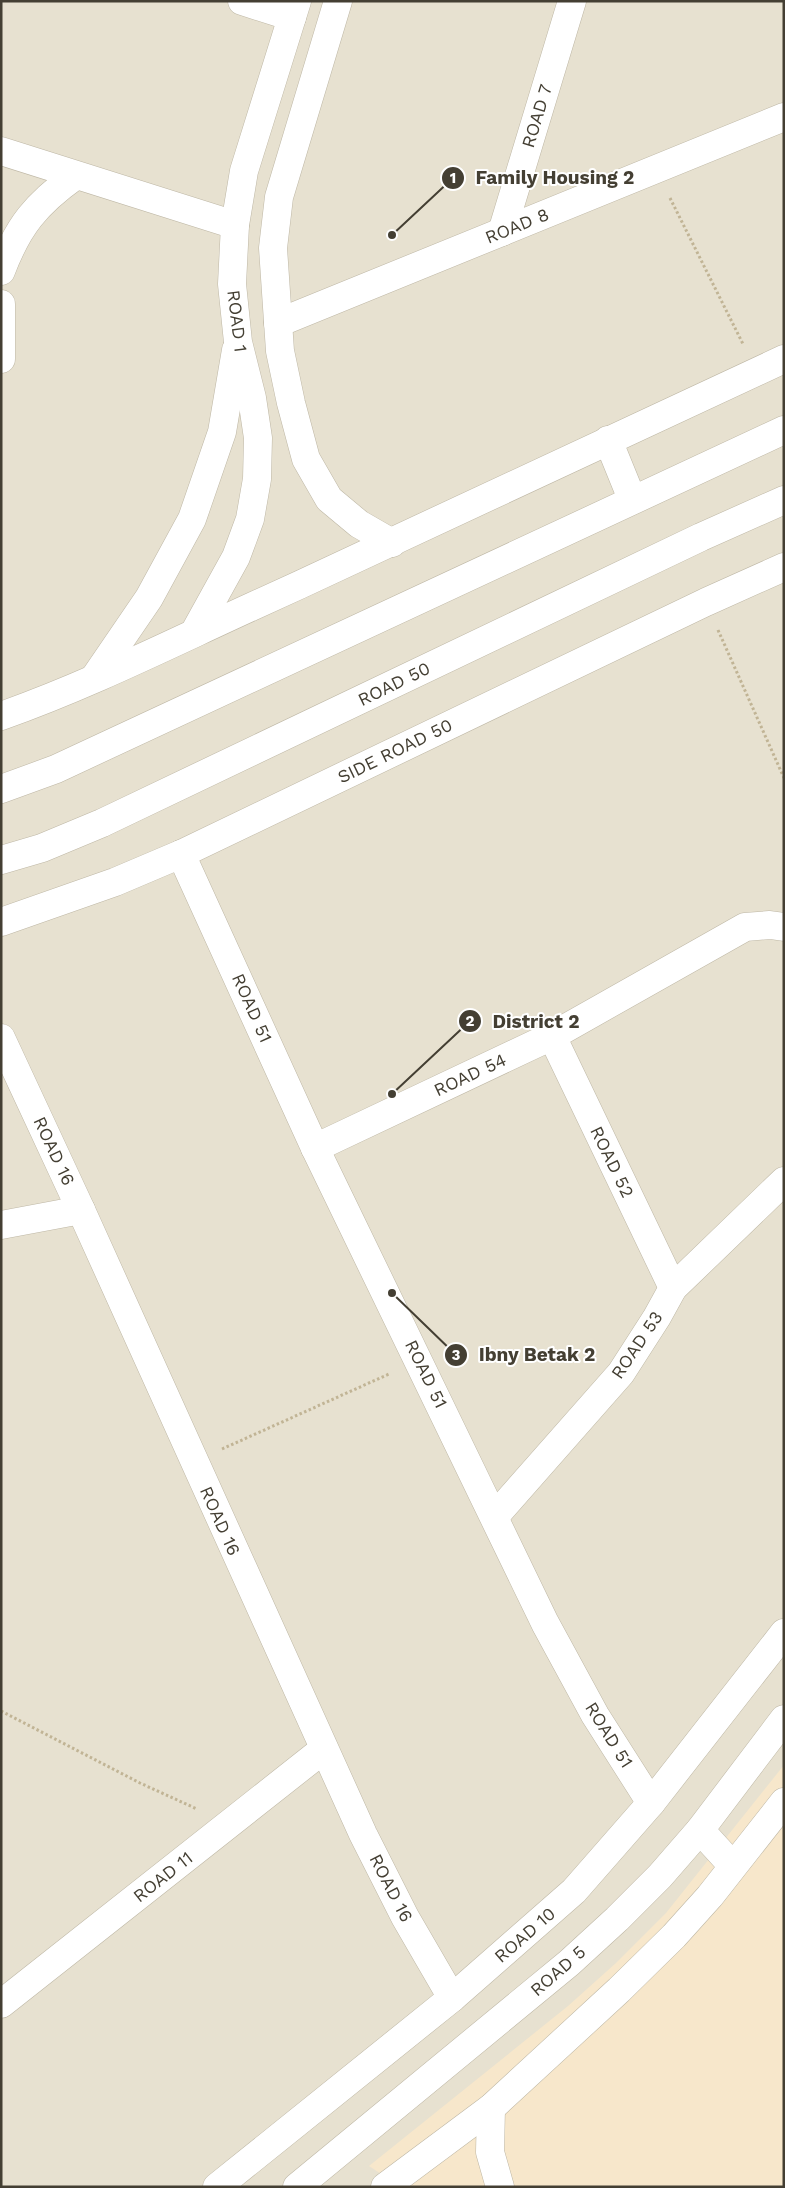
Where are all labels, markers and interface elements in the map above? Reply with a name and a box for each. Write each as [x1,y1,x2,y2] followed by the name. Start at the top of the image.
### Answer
[517,82,556,150] street label: ROAD 7
[440,161,644,195] callout: Family Housing 2
[476,166,634,189] text: Family Housing 2
[450,169,456,187] text: 1
[482,203,552,248] street label: ROAD 8
[223,289,252,353] street label: ROAD 1
[354,657,433,710] street label: ROAD 50
[334,714,456,787] street label: SIDE ROAD 50
[228,970,277,1046] street label: ROAD 51
[457,1004,589,1038] callout: District 2
[492,1010,580,1033] text: District 2
[466,1012,475,1030] text: 2
[430,1049,509,1100] street label: ROAD 54
[29,1113,80,1189] street label: ROAD 16
[586,1123,639,1201] street label: ROAD 52
[606,1307,667,1382] street label: ROAD 53
[401,1336,452,1411] street label: ROAD 51
[444,1338,606,1372] callout: Ibny Betak 2
[479,1343,595,1366] text: Ibny Betak 2
[452,1346,461,1364] text: 3
[196,1483,245,1559] street label: ROAD 16
[581,1698,638,1771] street label: ROAD 51
[129,1847,197,1906] street label: ROAD 11
[365,1850,417,1925] street label: ROAD 16
[490,1902,559,1967] street label: ROAD 10
[526,1941,590,2000] street label: ROAD 5

